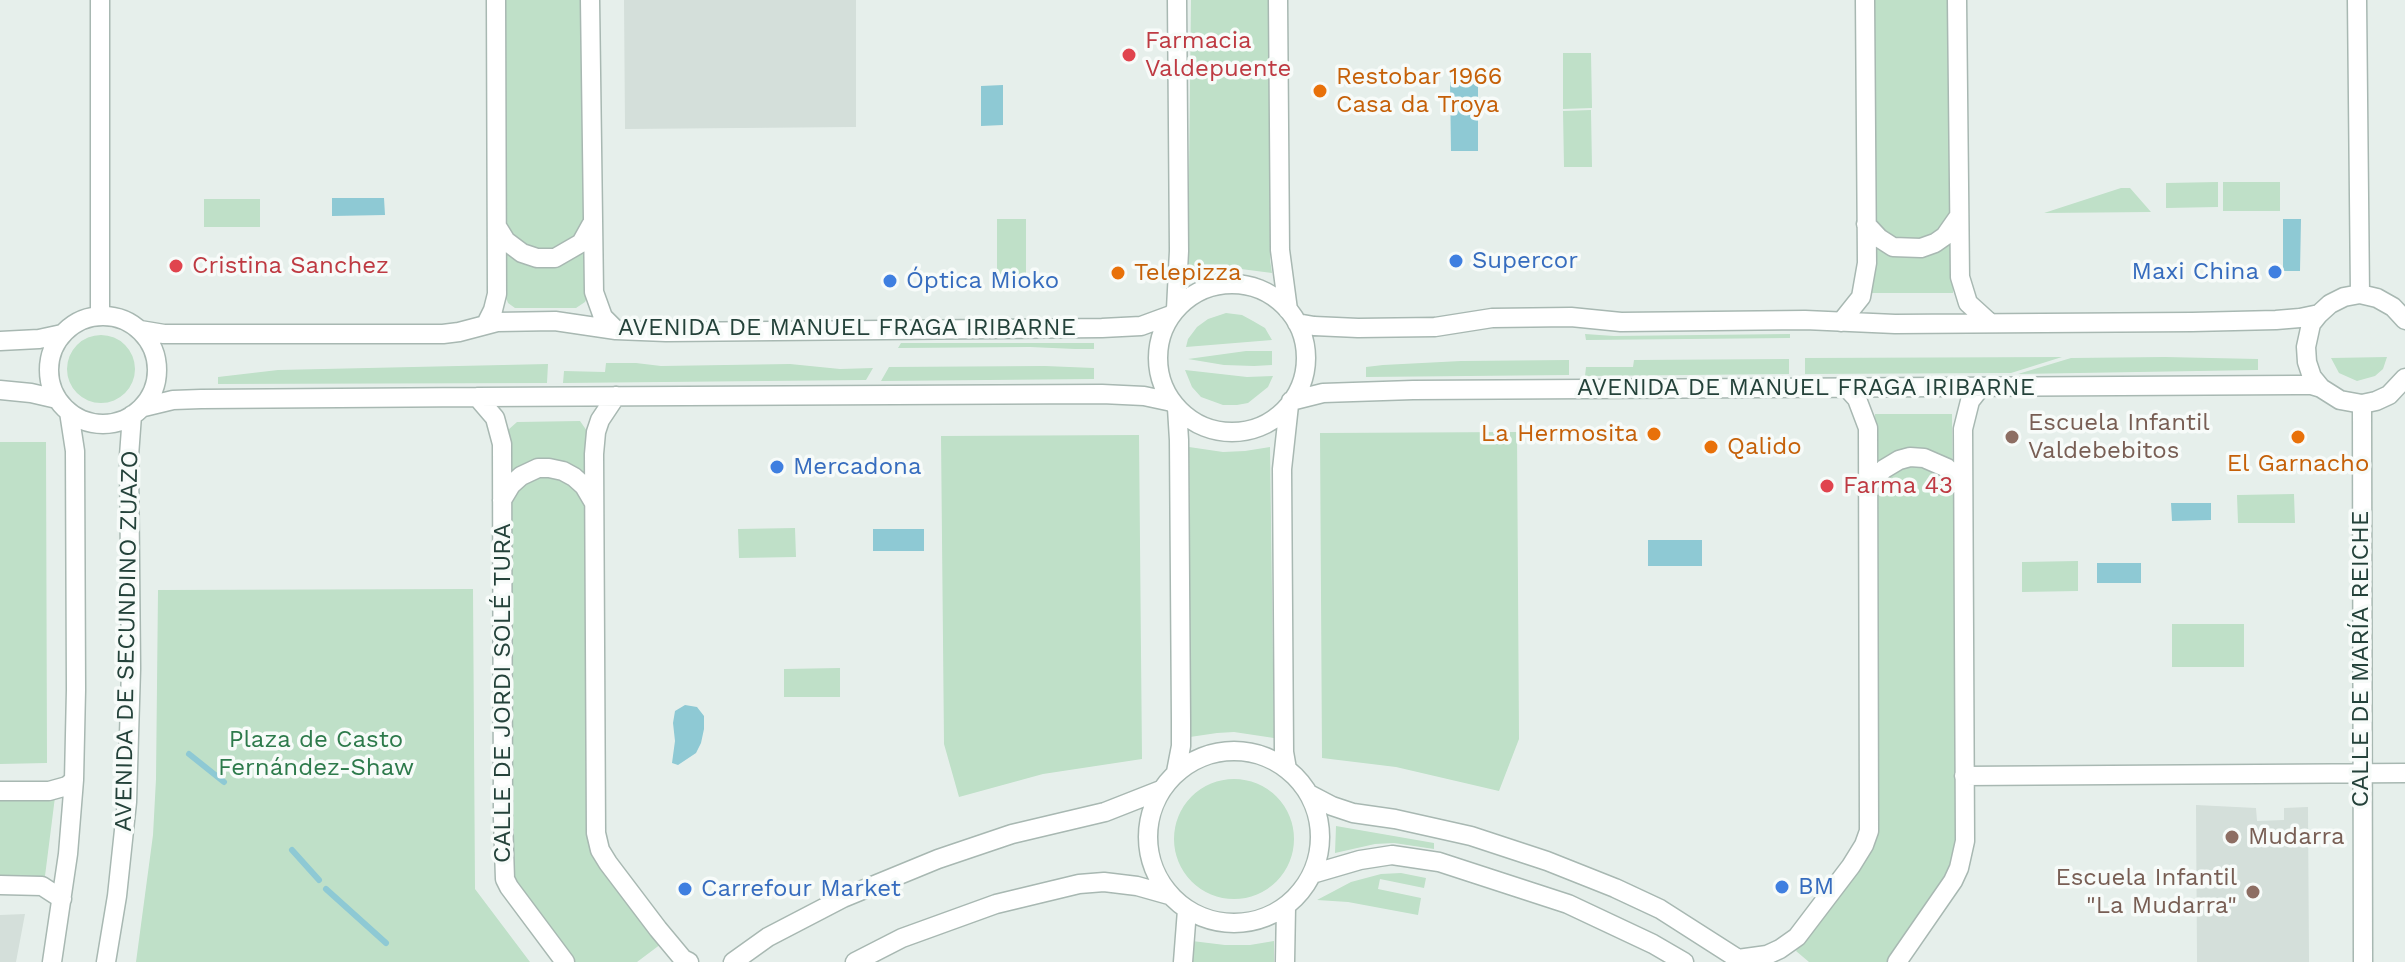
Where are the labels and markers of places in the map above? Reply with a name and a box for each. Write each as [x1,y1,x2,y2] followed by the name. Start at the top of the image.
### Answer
[1145,27,1291,83] place label: Farmacia Valdepuente
[1120,46,1138,64] marker: Farmacia Valdepuente
[1336,63,1502,119] place label: Restobar 1966 Casa da Troya
[1311,82,1329,100] marker: Restobar 1966 Casa da Troya
[1472,247,1578,275] place label: Supercor
[192,252,389,280] place label: Cristina Sanchez
[1447,252,1465,270] marker: Supercor
[167,257,185,275] marker: Cristina Sanchez
[2132,258,2259,286] place label: Maxi China
[1134,259,1242,287] place label: Telepizza
[2266,263,2284,281] marker: Maxi China
[1109,264,1127,282] marker: Telepizza
[906,267,1059,295] place label: Óptica Mioko
[881,272,899,290] marker: Óptica Mioko
[2028,409,2210,465] place label: Escuela Infantil Valdebebitos
[1481,420,1638,448] place label: La Hermosita
[1645,425,1663,443] marker: La Hermosita
[2003,428,2021,446] marker: Escuela Infantil Valdebebitos
[2289,428,2307,446] marker: El Garnacho
[1727,433,1802,461] place label: Qalido
[1702,438,1720,456] marker: Qalido
[2227,450,2369,478] place label: El Garnacho
[793,453,921,481] place label: Mercadona
[768,458,786,476] marker: Mercadona
[1843,472,1953,500] place label: Farma 43
[1818,477,1836,495] marker: Farma 43
[2248,823,2345,851] place label: Mudarra
[2223,828,2241,846] marker: Mudarra
[2055,864,2237,920] place label: Escuela Infantil "La Mudarra"
[1798,873,1834,901] place label: BM
[701,875,901,903] place label: Carrefour Market
[1773,878,1791,896] marker: BM
[676,880,694,898] marker: Carrefour Market
[2244,883,2262,901] marker: Escuela Infantil "La Mudarra"

